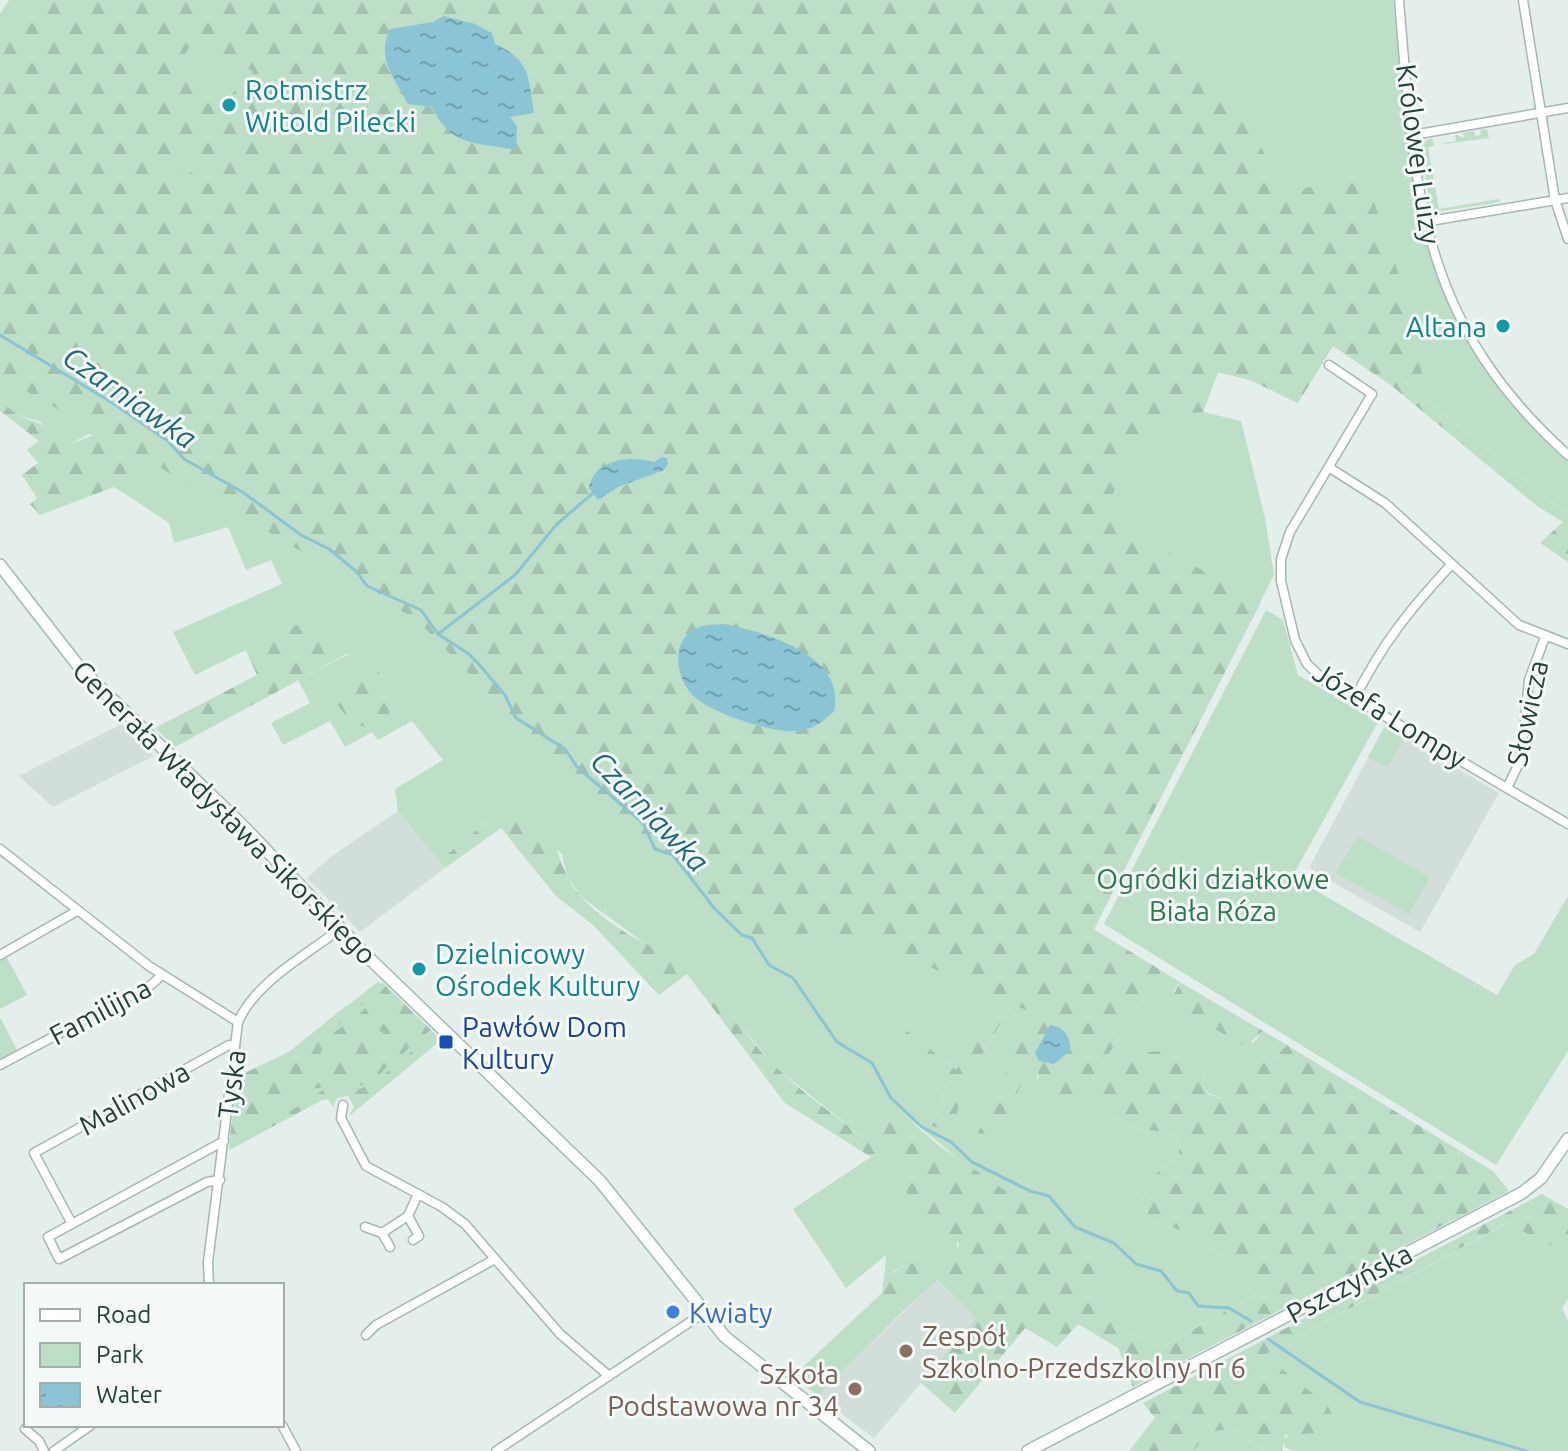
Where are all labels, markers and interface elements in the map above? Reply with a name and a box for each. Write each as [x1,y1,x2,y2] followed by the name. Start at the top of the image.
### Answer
[1391,62,1447,246] street label: Królowej Luizy
[245,74,416,137] place label: Rotmistrz Witold Pilecki
[220,96,238,114] marker: Rotmistrz Witold Pilecki
[1406,311,1487,342] place label: Altana
[1494,317,1512,335] marker: Altana
[57,339,203,455] water label: Czarniawka
[67,654,383,970] street label: Generała Władysława Sikorskiego
[1308,656,1472,774] street label: Józefa Lompy
[1501,657,1553,769] street label: Słowicza
[584,744,716,878] water label: Czarniawka
[1096,863,1330,926] park label: Ogródki działkowe Biała Róza
[435,938,640,1001] place label: Dzielnicowy Ośrodek Kultury
[410,960,428,978] marker: Dzielnicowy Ośrodek Kultury
[44,971,156,1051] street label: Familijna
[462,1011,627,1074] place label: Pawłów Dom Kultury
[437,1033,455,1051] marker: Pawłów Dom Kultury
[211,1048,251,1120] street label: Tyska
[73,1055,195,1141] street label: Malinowa
[1281,1237,1417,1329] street label: Pszczyńska
[24,1283,284,1427] legend
[689,1297,772,1328] place label: Kwiaty
[96,1301,151,1328] text: Road
[664,1303,682,1321] marker: Kwiaty
[922,1320,1246,1383] place label: Zespół Szkolno-Przedszkolny nr 6
[96,1341,144,1368] text: Park
[897,1342,915,1360] marker: Zespół Szkolno-Przedszkolny nr 6
[607,1358,839,1421] place label: Szkoła Podstawowa nr 34
[846,1380,864,1398] marker: Szkoła Podstawowa nr 34
[96,1381,162,1408] text: Water

